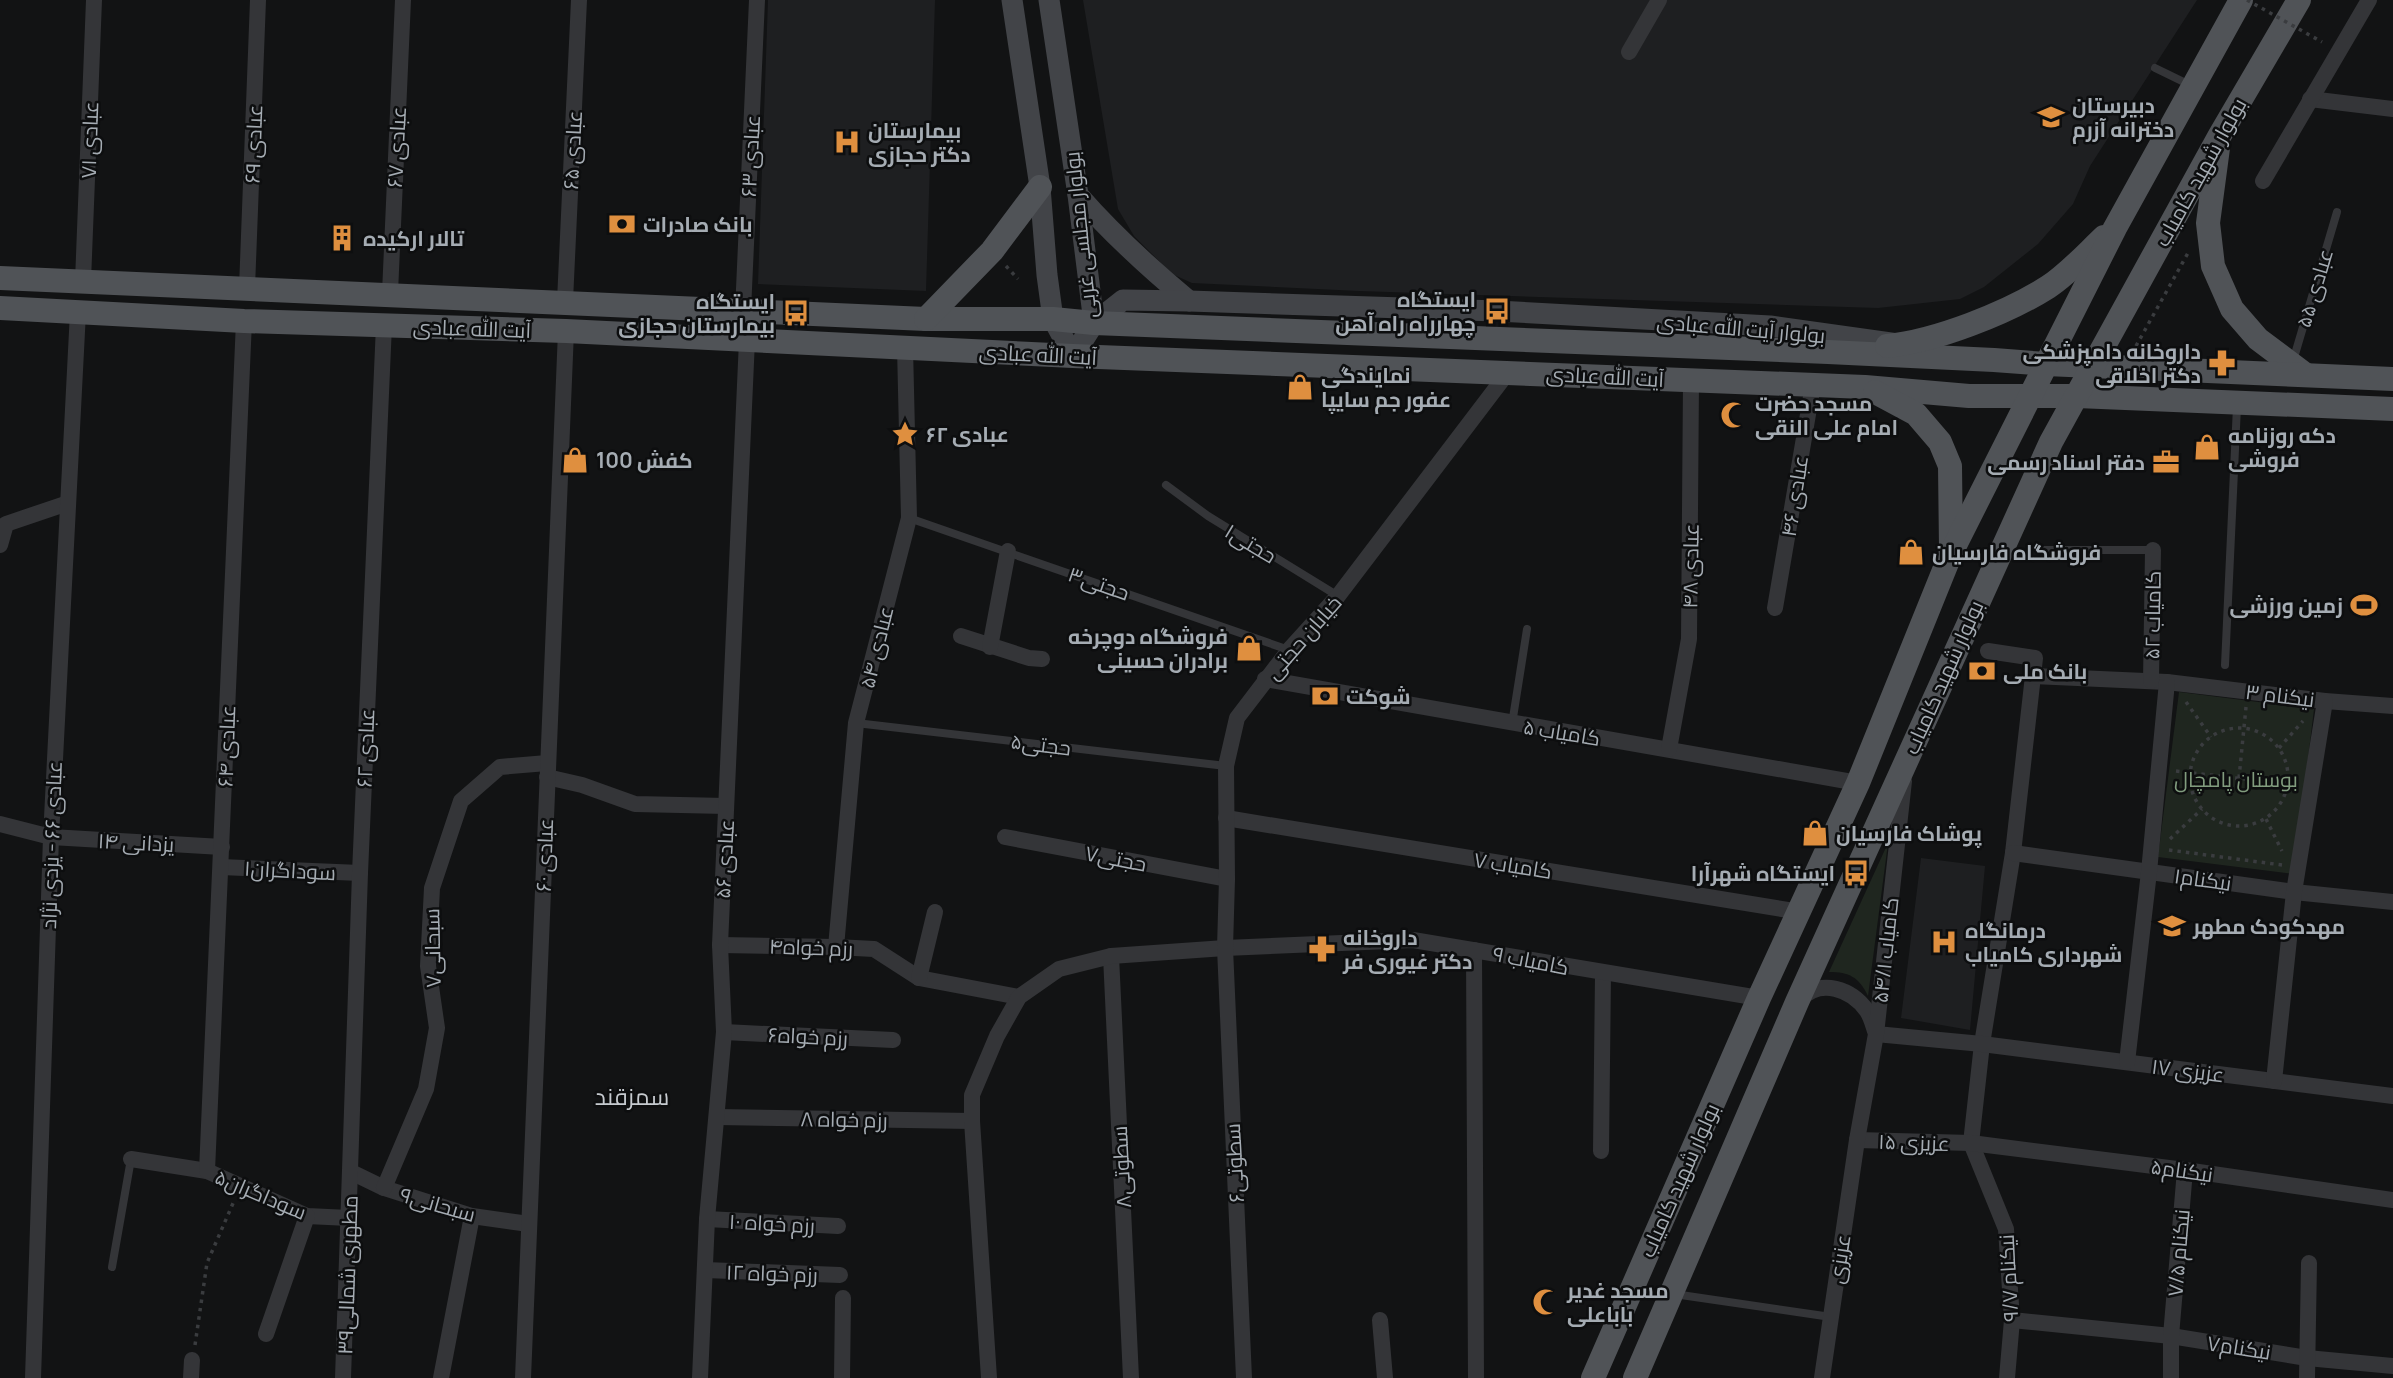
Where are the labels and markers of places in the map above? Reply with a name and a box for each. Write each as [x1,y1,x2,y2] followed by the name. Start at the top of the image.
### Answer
[2072,91,2174,144] place label: دبیرستان دخترانه آزرم
[2036,102,2066,132] school or university icon: دبیرستان دخترانه آزرم
[868,116,971,168] place label: بیمارستان دکتر حجازی
[832,127,862,157] hospital icon: بیمارستان دکتر حجازی
[607,209,637,239] bank icon: بانک صادرات
[643,210,753,238] place label: بانک صادرات
[327,223,357,253] building icon: تالار ارکیده
[363,224,465,252] place label: تالار ارکیده
[1335,285,1476,339] place label: ایستگاه چهارراه راه آهن
[618,287,775,339] place label: ایستگاه بیمارستان حجازی
[1482,296,1512,326] bus stop icon: ایستگاه چهارراه راه آهن
[781,298,811,328] bus stop icon: ایستگاه بیمارستان حجازی
[2023,337,2201,389] place label: داروخانه دامپزشکی دکتر اخلاقی
[2207,348,2237,378] pharmacy icon: داروخانه دامپزشکی دکتر اخلاقی
[1321,361,1451,414] place label: نمایندگی عفور جم سایپا
[1285,372,1315,402] shop icon: نمایندگی عفور جم سایپا
[1755,389,1898,442] place label: مسجد حضرت امام علی النقی
[1719,400,1749,430] mosque icon: مسجد حضرت امام علی النقی
[890,419,920,449] place icon: عبادی ۶۲
[926,420,1009,448] place label: عبادی ۶۲
[2228,421,2336,473] place label: دکه روزنامه فروشی
[2192,432,2222,462] shop icon: دکه روزنامه فروشی
[560,445,590,475] shop icon: کفش 100
[596,446,693,474] place label: کفش 100
[2151,447,2181,477] office icon: دفتر اسناد رسمی
[1987,448,2145,476] place label: دفتر اسناد رسمی
[1896,537,1926,567] shop icon: فروشگاه فارسیان
[1932,538,2101,566] place label: فروشگاه فارسیان
[2349,590,2379,620] sports icon: زمین ورزشی
[2229,591,2343,619] place label: زمین ورزشی
[1068,622,1228,674] place label: فروشگاه دوچرخه برادران حسینی
[1234,633,1264,663] shop icon: فروشگاه دوچرخه برادران حسینی
[1967,656,1997,686] bank icon: بانک ملی
[2003,657,2087,685] place label: بانک ملی
[1310,681,1340,711] bank icon: شوكت
[1346,682,1411,710] place label: شوكت
[1800,818,1830,848] shop icon: پوشاک فارسیان
[1836,819,1982,849] place label: پوشاک فارسیان
[1841,858,1871,888] bus stop icon: ایستگاه شهرآرا
[1691,859,1835,887] place label: ایستگاه شهرآرا
[2157,911,2187,941] school or university icon: مهدکودک مطهر
[2192,912,2345,940] place label: مهدکودک مطهر
[1965,916,2122,968] place label: درمانگاه شهرداری کامیاب
[1342,923,1472,975] place label: داروخانه دکتر غیوری فر
[1929,927,1959,957] hospital icon: درمانگاه شهرداری کامیاب
[1307,934,1337,964] pharmacy icon: داروخانه دکتر غیوری فر
[1566,1276,1669,1328] place label: مسجد غدیر باباعلی
[1531,1287,1561,1317] mosque icon: مسجد غدیر باباعلی

